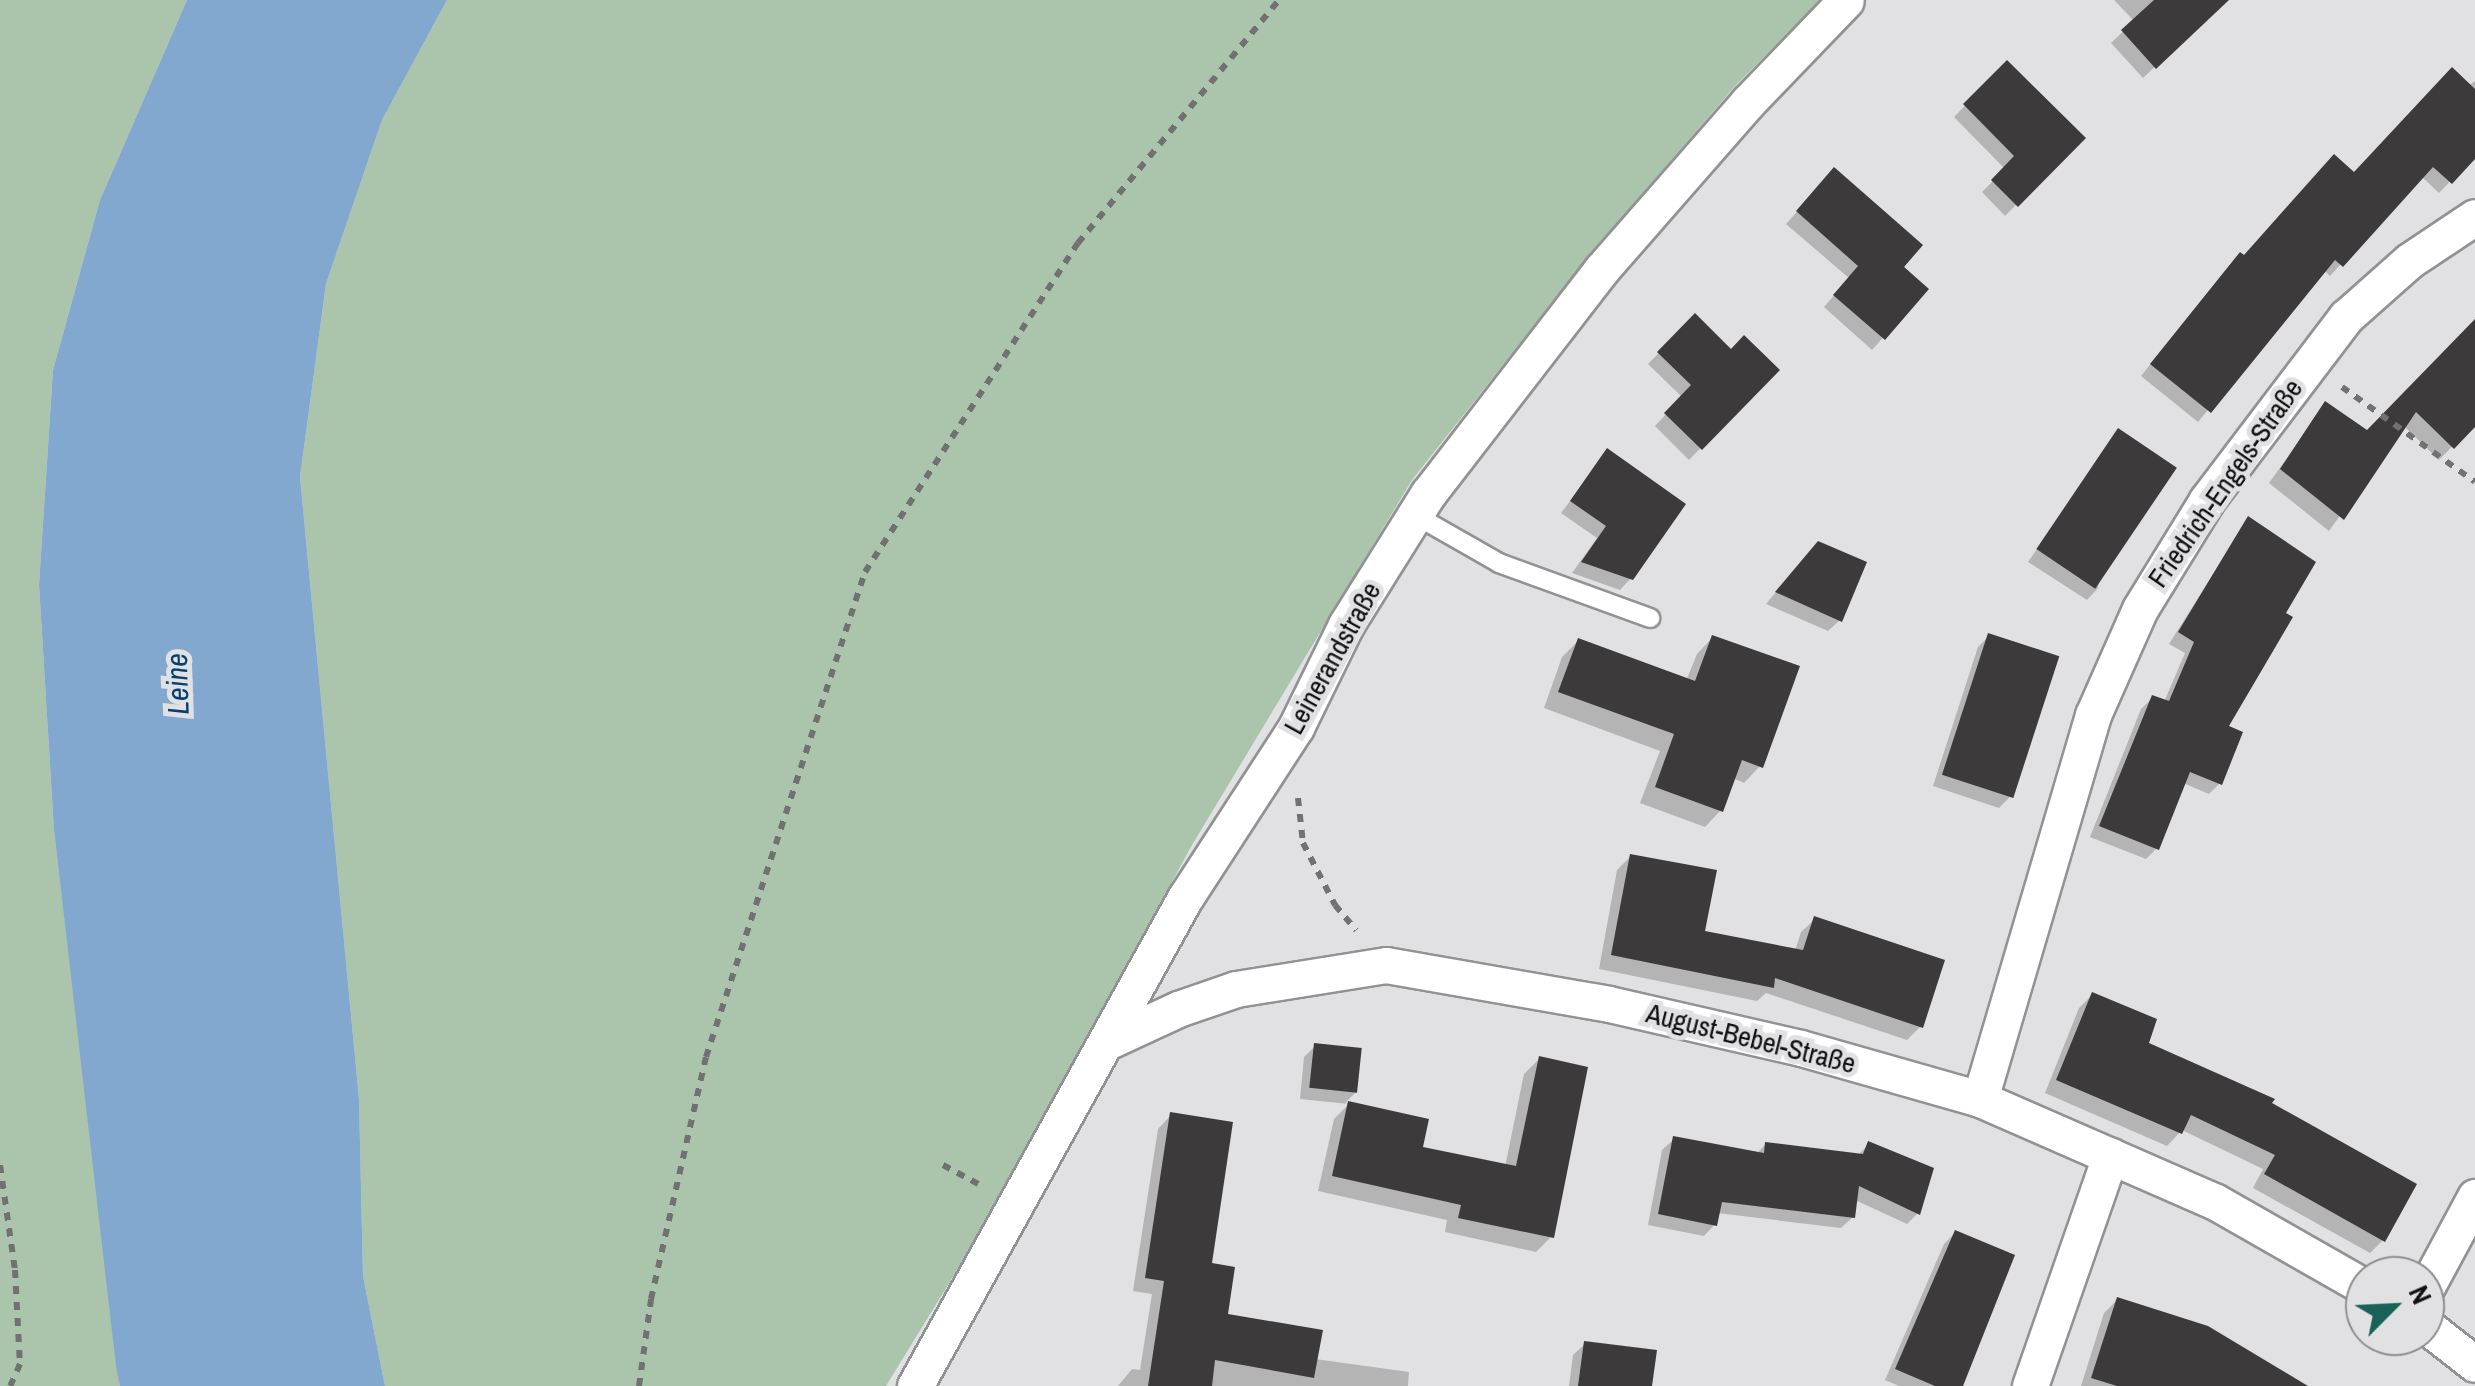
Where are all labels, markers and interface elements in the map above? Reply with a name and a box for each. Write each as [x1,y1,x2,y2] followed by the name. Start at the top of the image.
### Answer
[2141,373,2309,593] street label: Friedrich-Engels-Straße
[1276,576,1388,740] street label: Leinerandstraße
[158,653,196,715] water label: Leine
[1643,996,1859,1080] street label: August-Bebel-Straße
[2345,1256,2445,1356] north arrow
[2400,1279,2441,1310] text: N

